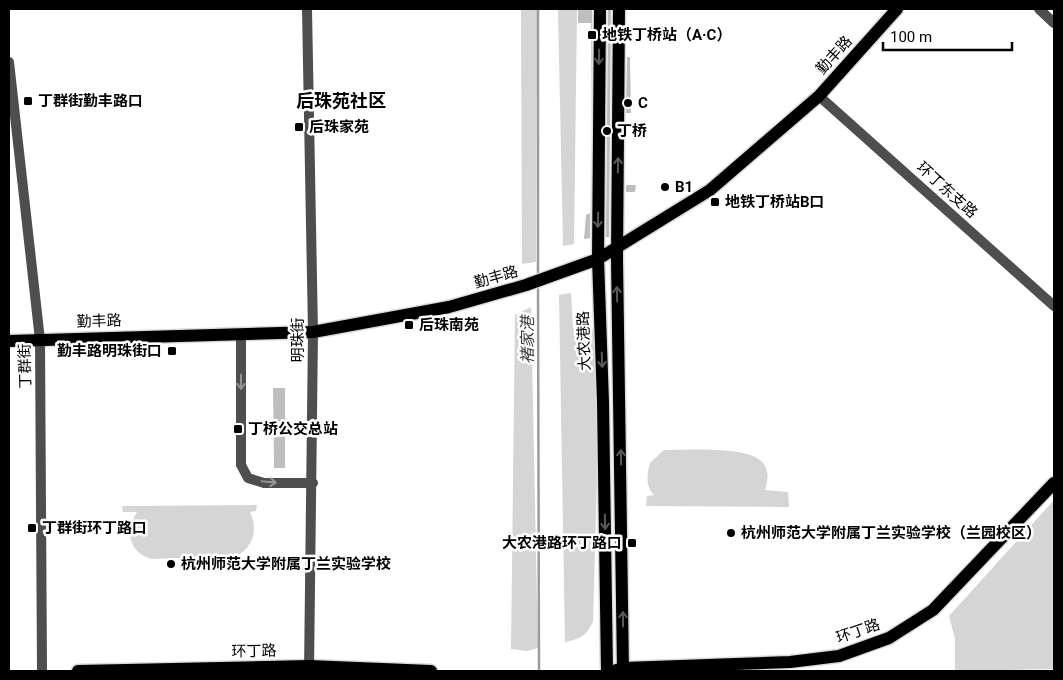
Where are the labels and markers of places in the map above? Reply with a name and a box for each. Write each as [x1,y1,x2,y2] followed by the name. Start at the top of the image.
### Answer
[602,26,731,44] place label: 地铁丁桥站（A·C）
[586,29,598,41] marker: 地铁丁桥站（A·C）
[38,92,143,110] place label: 丁群街勤丰路口
[638,94,648,112] place label: C
[22,95,34,107] marker: 丁群街勤丰路口
[622,97,634,109] marker: C
[309,118,369,136] place label: 后珠家苑
[293,121,305,133] marker: 后珠家苑
[617,122,647,140] place label: 丁桥
[601,125,613,137] marker: 丁桥
[675,178,693,196] place label: B1
[659,181,671,193] marker: B1
[725,193,825,211] place label: 地铁丁桥站B口
[709,196,721,208] marker: 地铁丁桥站B口
[419,316,479,334] place label: 后珠南苑
[403,319,415,331] marker: 后珠南苑
[57,342,162,360] place label: 勤丰路明珠街口
[166,345,178,357] marker: 勤丰路明珠街口
[248,420,338,438] place label: 丁桥公交总站
[232,423,244,435] marker: 丁桥公交总站
[42,519,147,537] place label: 丁群街环丁路口
[26,522,38,534] marker: 丁群街环丁路口
[741,524,1041,542] place label: 杭州师范大学附属丁兰实验学校（兰园校区）
[725,527,737,539] marker: 杭州师范大学附属丁兰实验学校（兰园校区）
[502,534,622,552] place label: 大农港路环丁路口
[626,537,638,549] marker: 大农港路环丁路口
[181,555,391,573] place label: 杭州师范大学附属丁兰实验学校
[165,558,177,570] marker: 杭州师范大学附属丁兰实验学校

